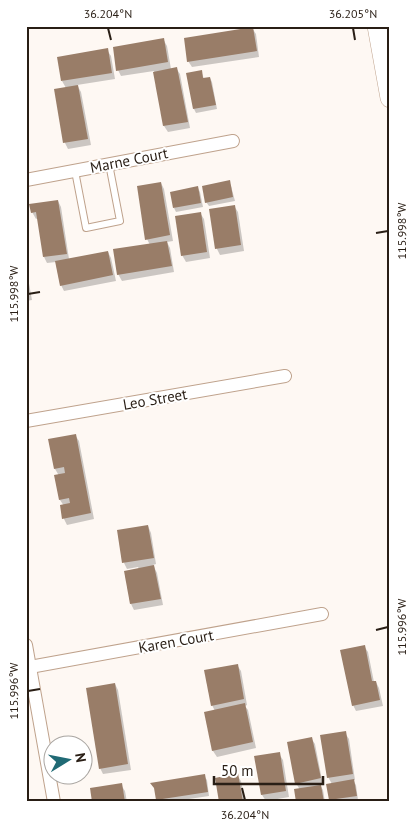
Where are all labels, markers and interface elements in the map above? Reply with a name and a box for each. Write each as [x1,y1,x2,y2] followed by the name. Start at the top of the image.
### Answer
[84,6,132,21] text: 36.204°N
[329,6,377,21] text: 36.205°N
[88,143,170,177] street label: Marne Court
[394,203,409,259] text: 115.998°W
[6,266,21,322] text: 115.998°W
[121,384,189,414] street label: Leo Street
[394,599,409,655] text: 115.996°W
[137,625,215,657] street label: Karen Court
[6,663,21,719] text: 115.996°W
[42,736,92,786] north arrow
[71,752,90,764] text: N
[214,753,322,785] scale bar
[221,761,254,780] text: 50 m
[221,807,269,822] text: 36.204°N

